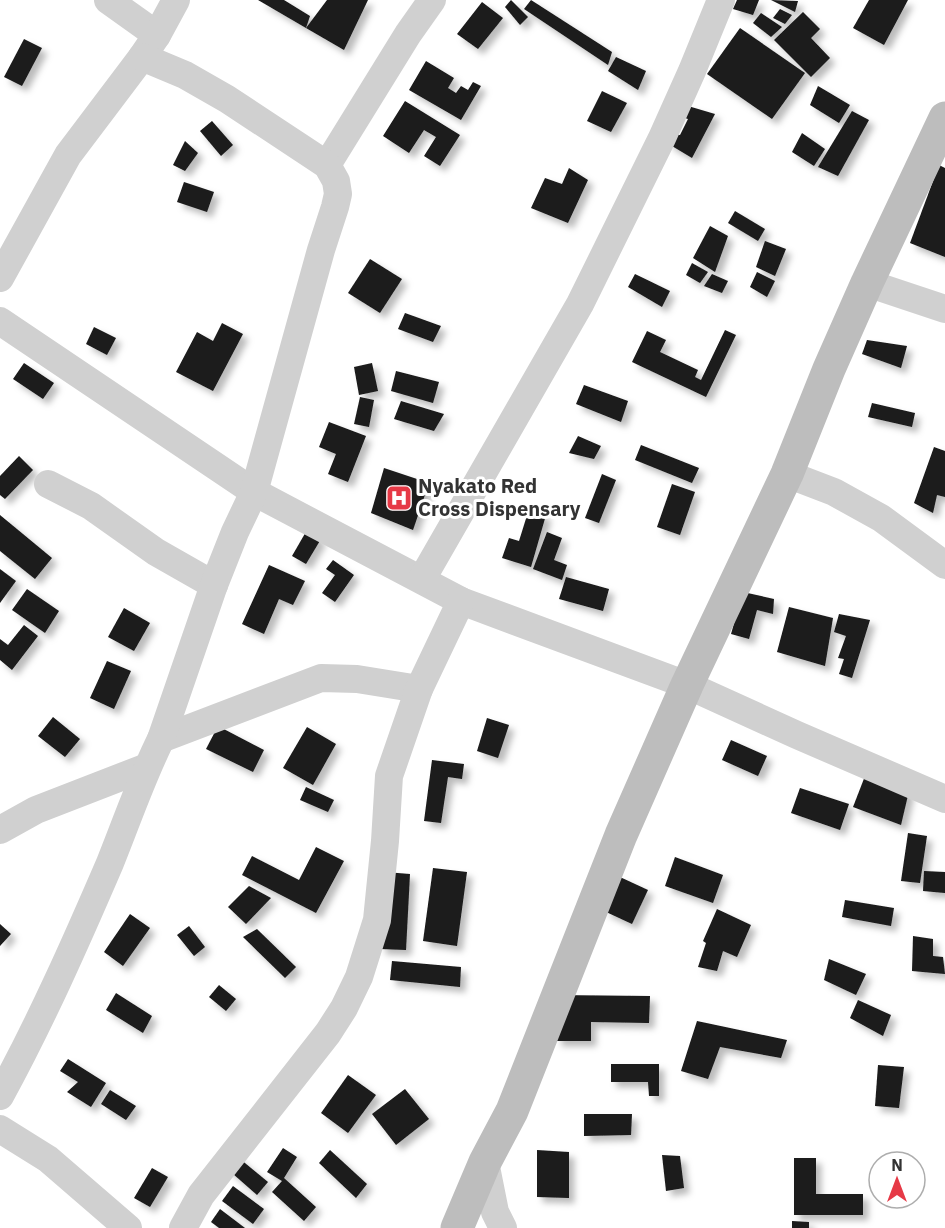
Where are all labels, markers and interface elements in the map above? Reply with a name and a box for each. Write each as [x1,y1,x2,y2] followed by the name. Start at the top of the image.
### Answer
[418,472,581,522] place label: Nyakato Red Cross Dispensary
[384,483,414,513] hospital icon: Nyakato Red Cross Dispensary
[867,1150,927,1210] north arrow
[891,1155,903,1175] text: N

